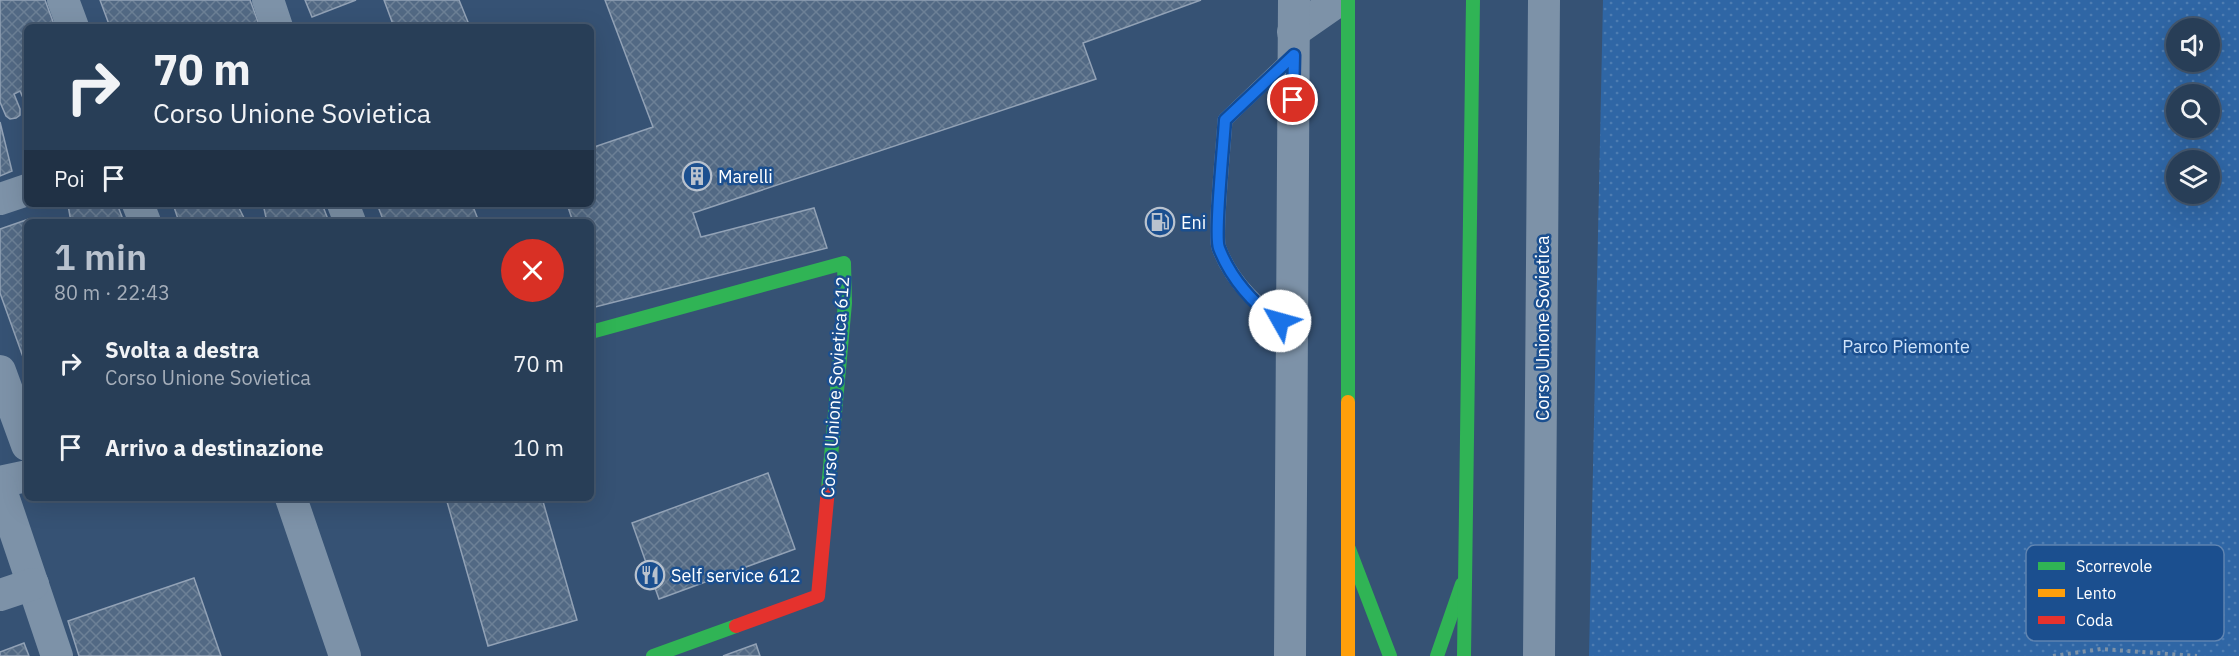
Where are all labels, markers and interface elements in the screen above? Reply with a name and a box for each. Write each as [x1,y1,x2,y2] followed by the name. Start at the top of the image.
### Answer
[2166,18,2220,204] map controls
[2166,18,2220,72] button: sound
[153,42,251,97] text: 70 m
[54,48,132,126] icon: right
[1267,74,1318,125] pin
[1276,83,1309,116] icon: arrive
[2166,84,2220,138] button: search
[153,95,431,130] text: Corso Unione Sovietica
[2166,150,2220,204] button: layers
[681,160,713,192] building icon: Marelli
[97,162,130,195] icon: arrive
[54,164,85,193] text: Poi
[718,165,773,188] place label: Marelli
[1144,206,1176,238] fuel station icon: Eni
[1181,211,1206,234] place label: Eni
[54,233,147,280] text: 1 min
[1531,235,1554,421] street label: Corso Unione Sovietica
[501,239,564,302] button: close
[816,275,854,499] street label: Corso Unione Sovietica 612
[54,279,170,306] text: 80 m · 22:43
[1248,289,1312,353] position arrow
[105,335,259,364] text: Svolta a destra
[1842,335,1970,358] park label: Parco Piemonte
[54,347,87,380] icon: right
[513,349,564,378] text: 70 m
[105,364,311,391] text: Corso Unione Sovietica
[54,431,87,464] icon: arrive
[105,433,324,462] text: Arrivo a destinazione
[513,433,564,462] text: 10 m
[2026,545,2224,641] legend
[2076,556,2153,576] text: Scorrevole
[634,559,666,591] restaurant icon: Self service 612
[671,564,801,587] place label: Self service 612
[2076,583,2116,603] text: Lento
[2076,610,2113,630] text: Coda

